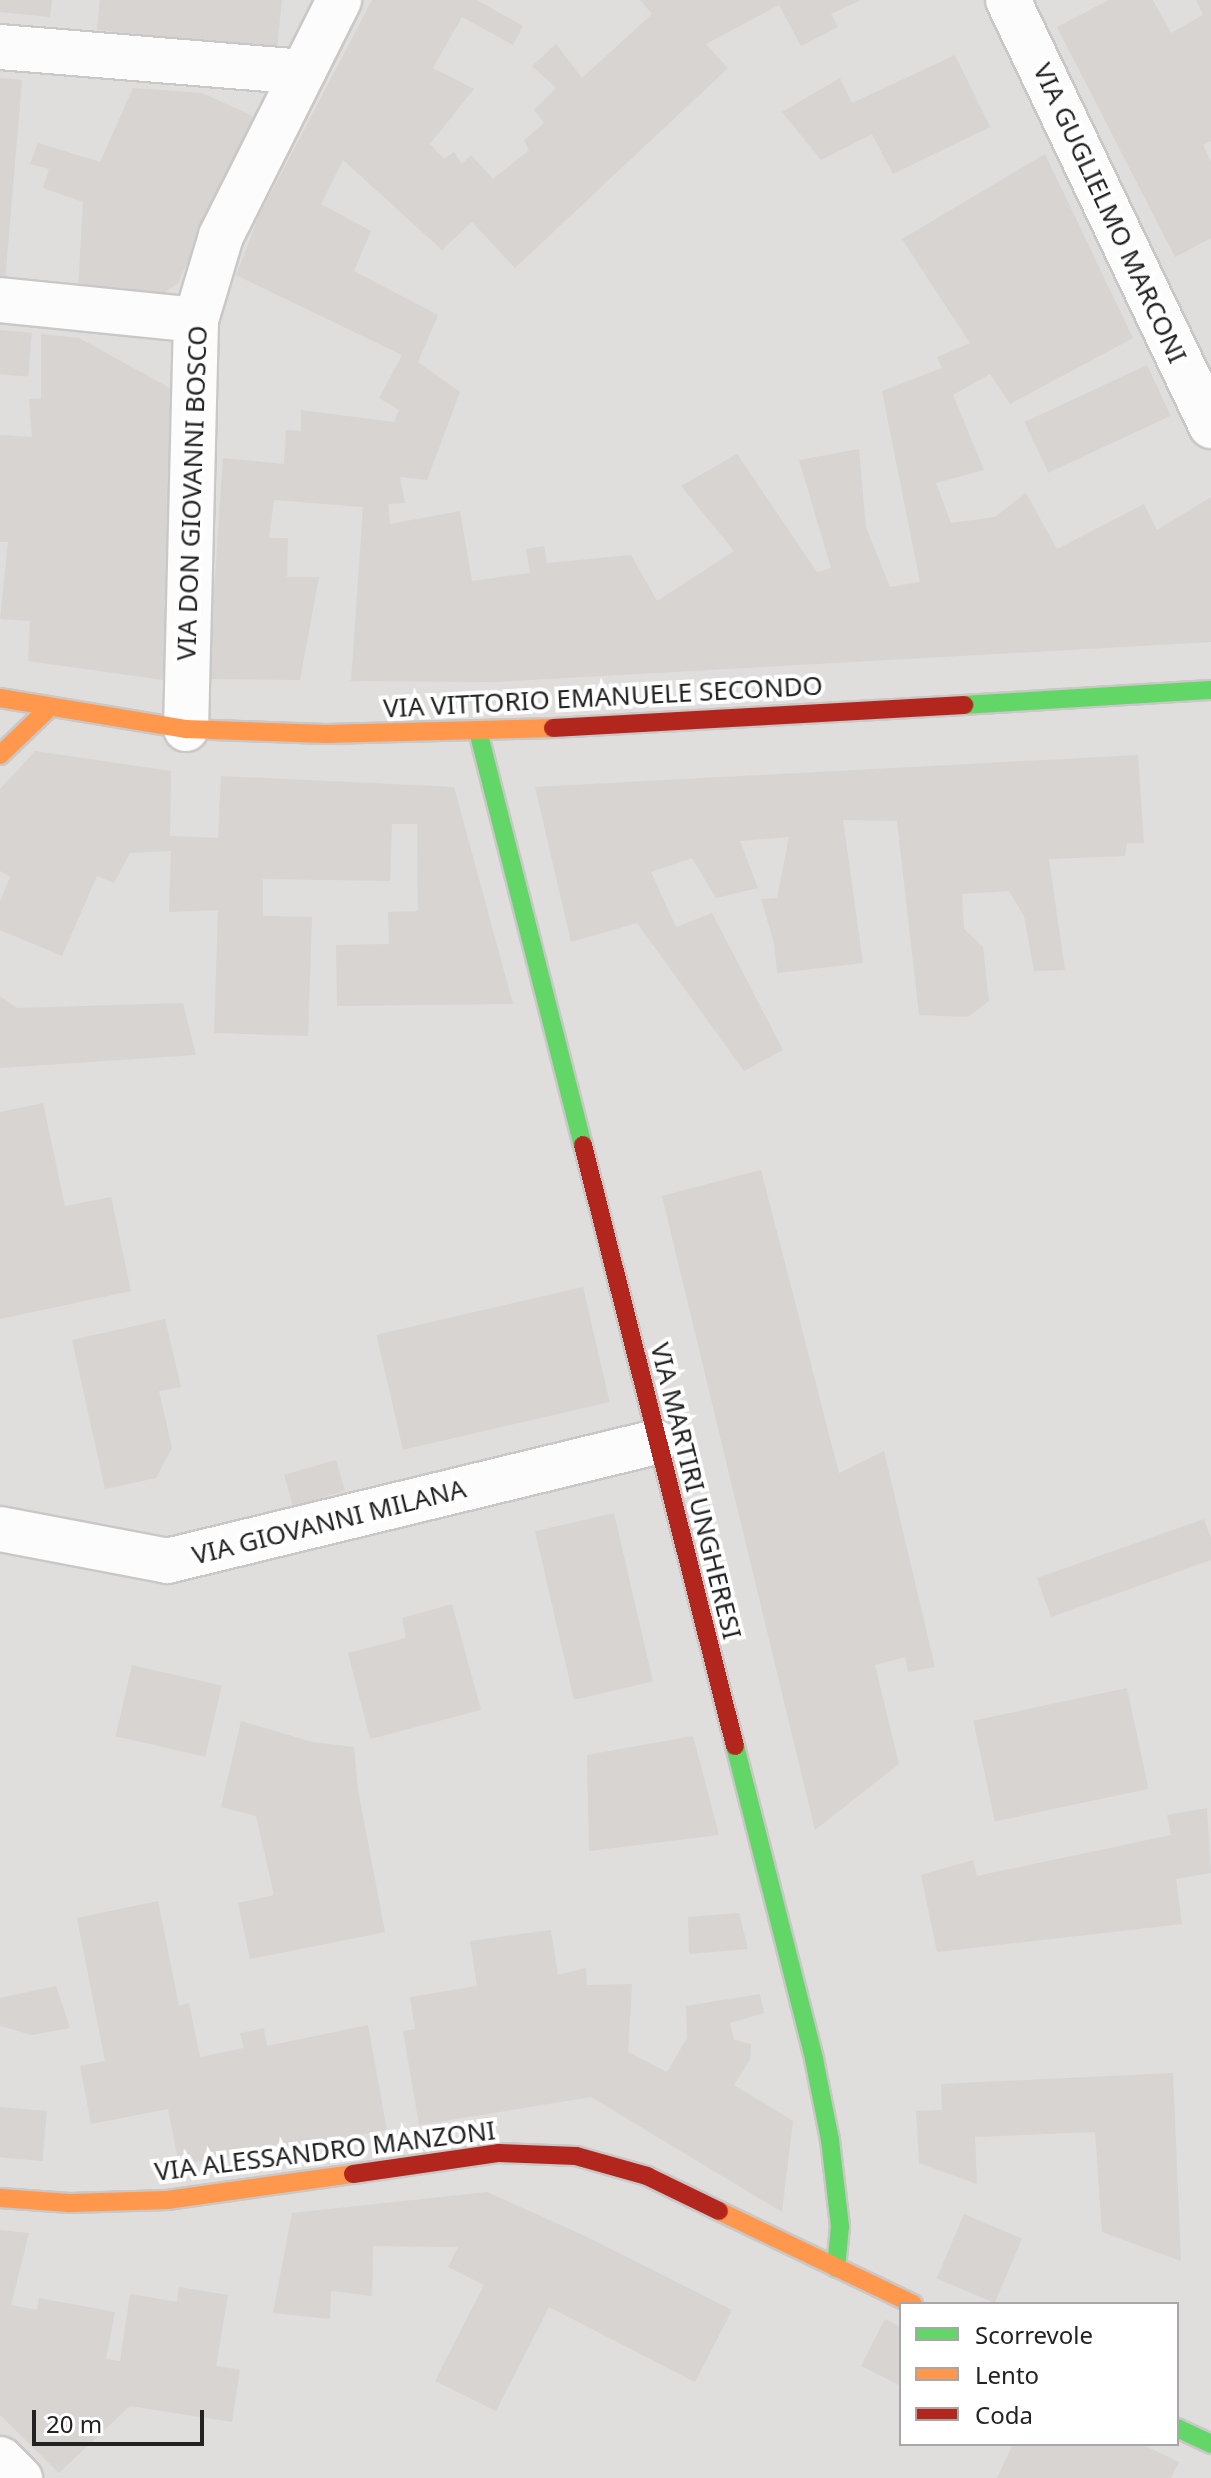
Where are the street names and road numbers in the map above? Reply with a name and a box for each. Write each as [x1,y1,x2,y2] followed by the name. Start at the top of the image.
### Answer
[1027,58,1193,368] street label: VIA GUGLIELMO MARCONI
[171,325,213,661] street label: VIA DON GIOVANNI BOSCO
[382,670,824,724] street label: VIA VITTORIO EMANUELE SECONDO
[644,1340,748,1642] street label: VIA MARTIRI UNGHERESI
[189,1473,469,1571] street label: VIA GIOVANNI MILANA
[153,2115,497,2187] street label: VIA ALESSANDRO MANZONI

